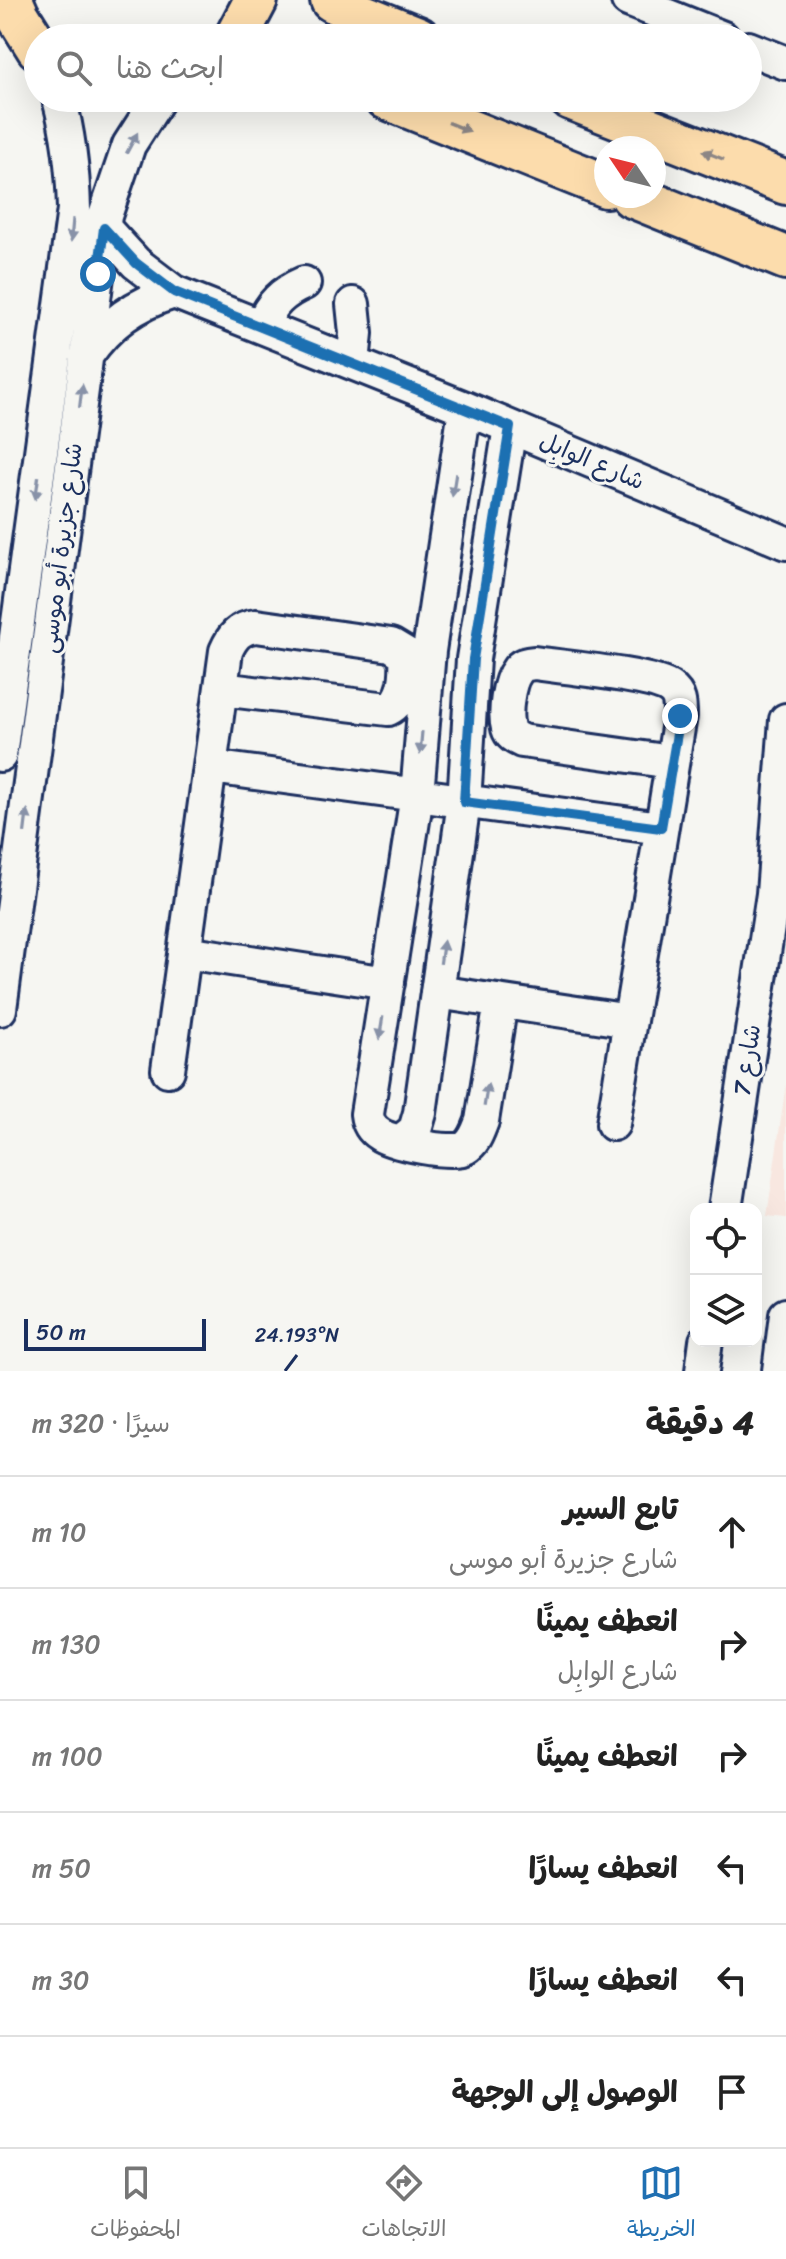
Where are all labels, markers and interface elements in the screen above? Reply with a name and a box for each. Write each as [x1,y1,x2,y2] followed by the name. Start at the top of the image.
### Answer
[24,24,762,112] search box
[116,41,224,95] text: ابحث هنا
[52,46,96,90] icon: search
[447,121,471,134] one-way arrow
[125,131,138,154] one-way arrow
[594,136,666,208] north arrow
[701,148,725,161] one-way arrow
[65,218,78,243] one-way arrow
[80,256,116,292] route start
[74,383,87,408] one-way arrow
[533,420,651,502] street label: شارع الوابِل
[27,440,95,656] street label: شارع جزيرة أبو موسى
[447,473,460,498] one-way arrow
[30,476,43,501] one-way arrow
[662,698,698,734] route end
[414,731,427,756] one-way arrow
[20,808,33,833] one-way arrow
[436,939,449,964] one-way arrow
[374,1016,386,1041] one-way arrow
[721,1021,773,1099] street label: شارع 7
[480,1082,493,1107] one-way arrow
[690,1203,762,1347] map controls
[690,1203,762,1275] button: locate
[690,1275,762,1347] button: layers
[36,1313,86,1352] text: 50 m
[24,1315,206,1351] scale bar
[255,1318,339,1353] text: 24.193°N
[645,1393,754,1453] text: 4 دقيقة
[32,1400,170,1446] text: سيرًا · 320 m
[563,1482,678,1536] text: تابع السير
[32,1509,86,1555] text: 10 m
[710,1510,754,1554] icon: ahead
[449,1536,678,1582] text: شارع جزيرة أبو موسى
[536,1594,678,1648] text: انعطف يمينًا
[32,1621,101,1667] text: 130 m
[710,1622,754,1666] icon: right
[558,1648,678,1694] text: شارع الوابِل
[536,1729,678,1783] text: انعطف يمينًا
[32,1733,103,1779] text: 100 m
[710,1734,754,1778] icon: right
[528,1841,678,1895] text: انعطف يسارًا
[32,1845,91,1891] text: 50 m
[710,1846,754,1890] icon: left
[528,1953,678,2007] text: انعطف يسارًا
[32,1957,89,2003] text: 30 m
[710,1958,754,2002] icon: left
[451,2065,678,2119] text: الوصول إلى الوجهة
[710,2070,754,2114] icon: arrive
[90,2161,181,2248] tab: المحفوظات
[362,2161,446,2248] tab: الاتجاهات
[627,2161,696,2248] tab: الخريطة

